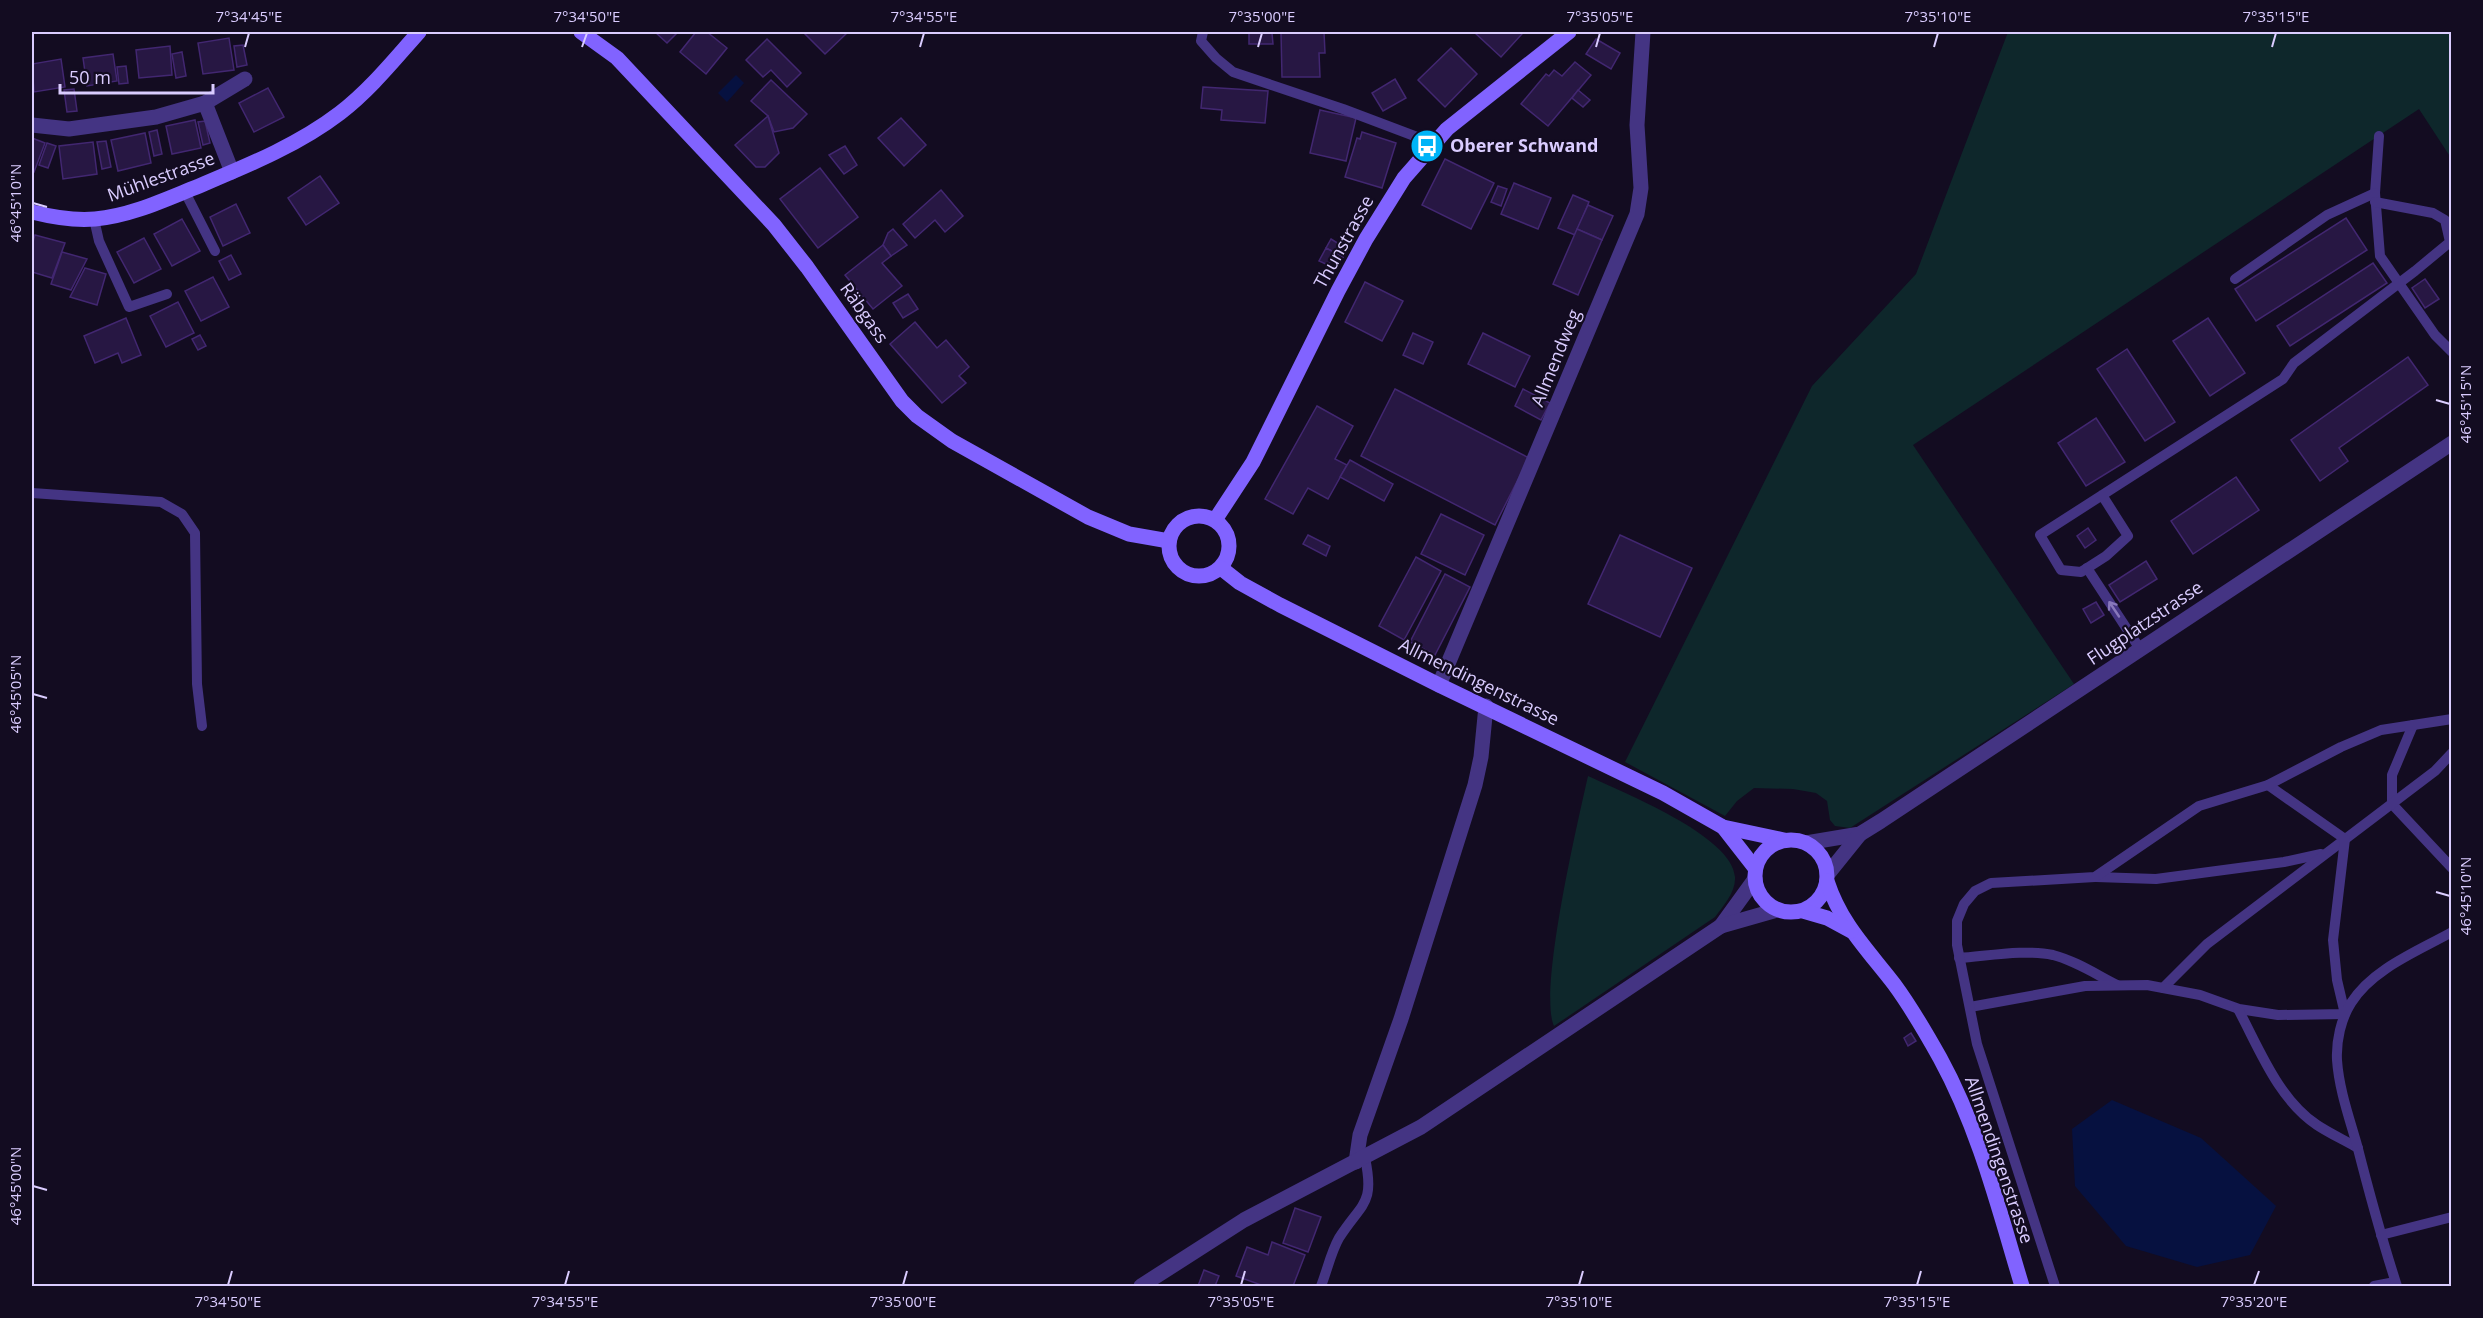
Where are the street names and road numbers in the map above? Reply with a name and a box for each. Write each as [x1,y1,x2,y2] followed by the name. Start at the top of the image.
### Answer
[104,146,218,207] street label: Mühlestrasse
[1308,191,1379,292] street label: Thunstrasse
[835,277,894,348] street label: Räbgass
[1525,305,1586,410] street label: Allmendweg
[2082,575,2207,670] street label: Flugplatzstrasse
[1395,632,1564,730] street label: Allmendingenstrasse
[1960,1073,2040,1247] street label: Allmendingenstrasse

